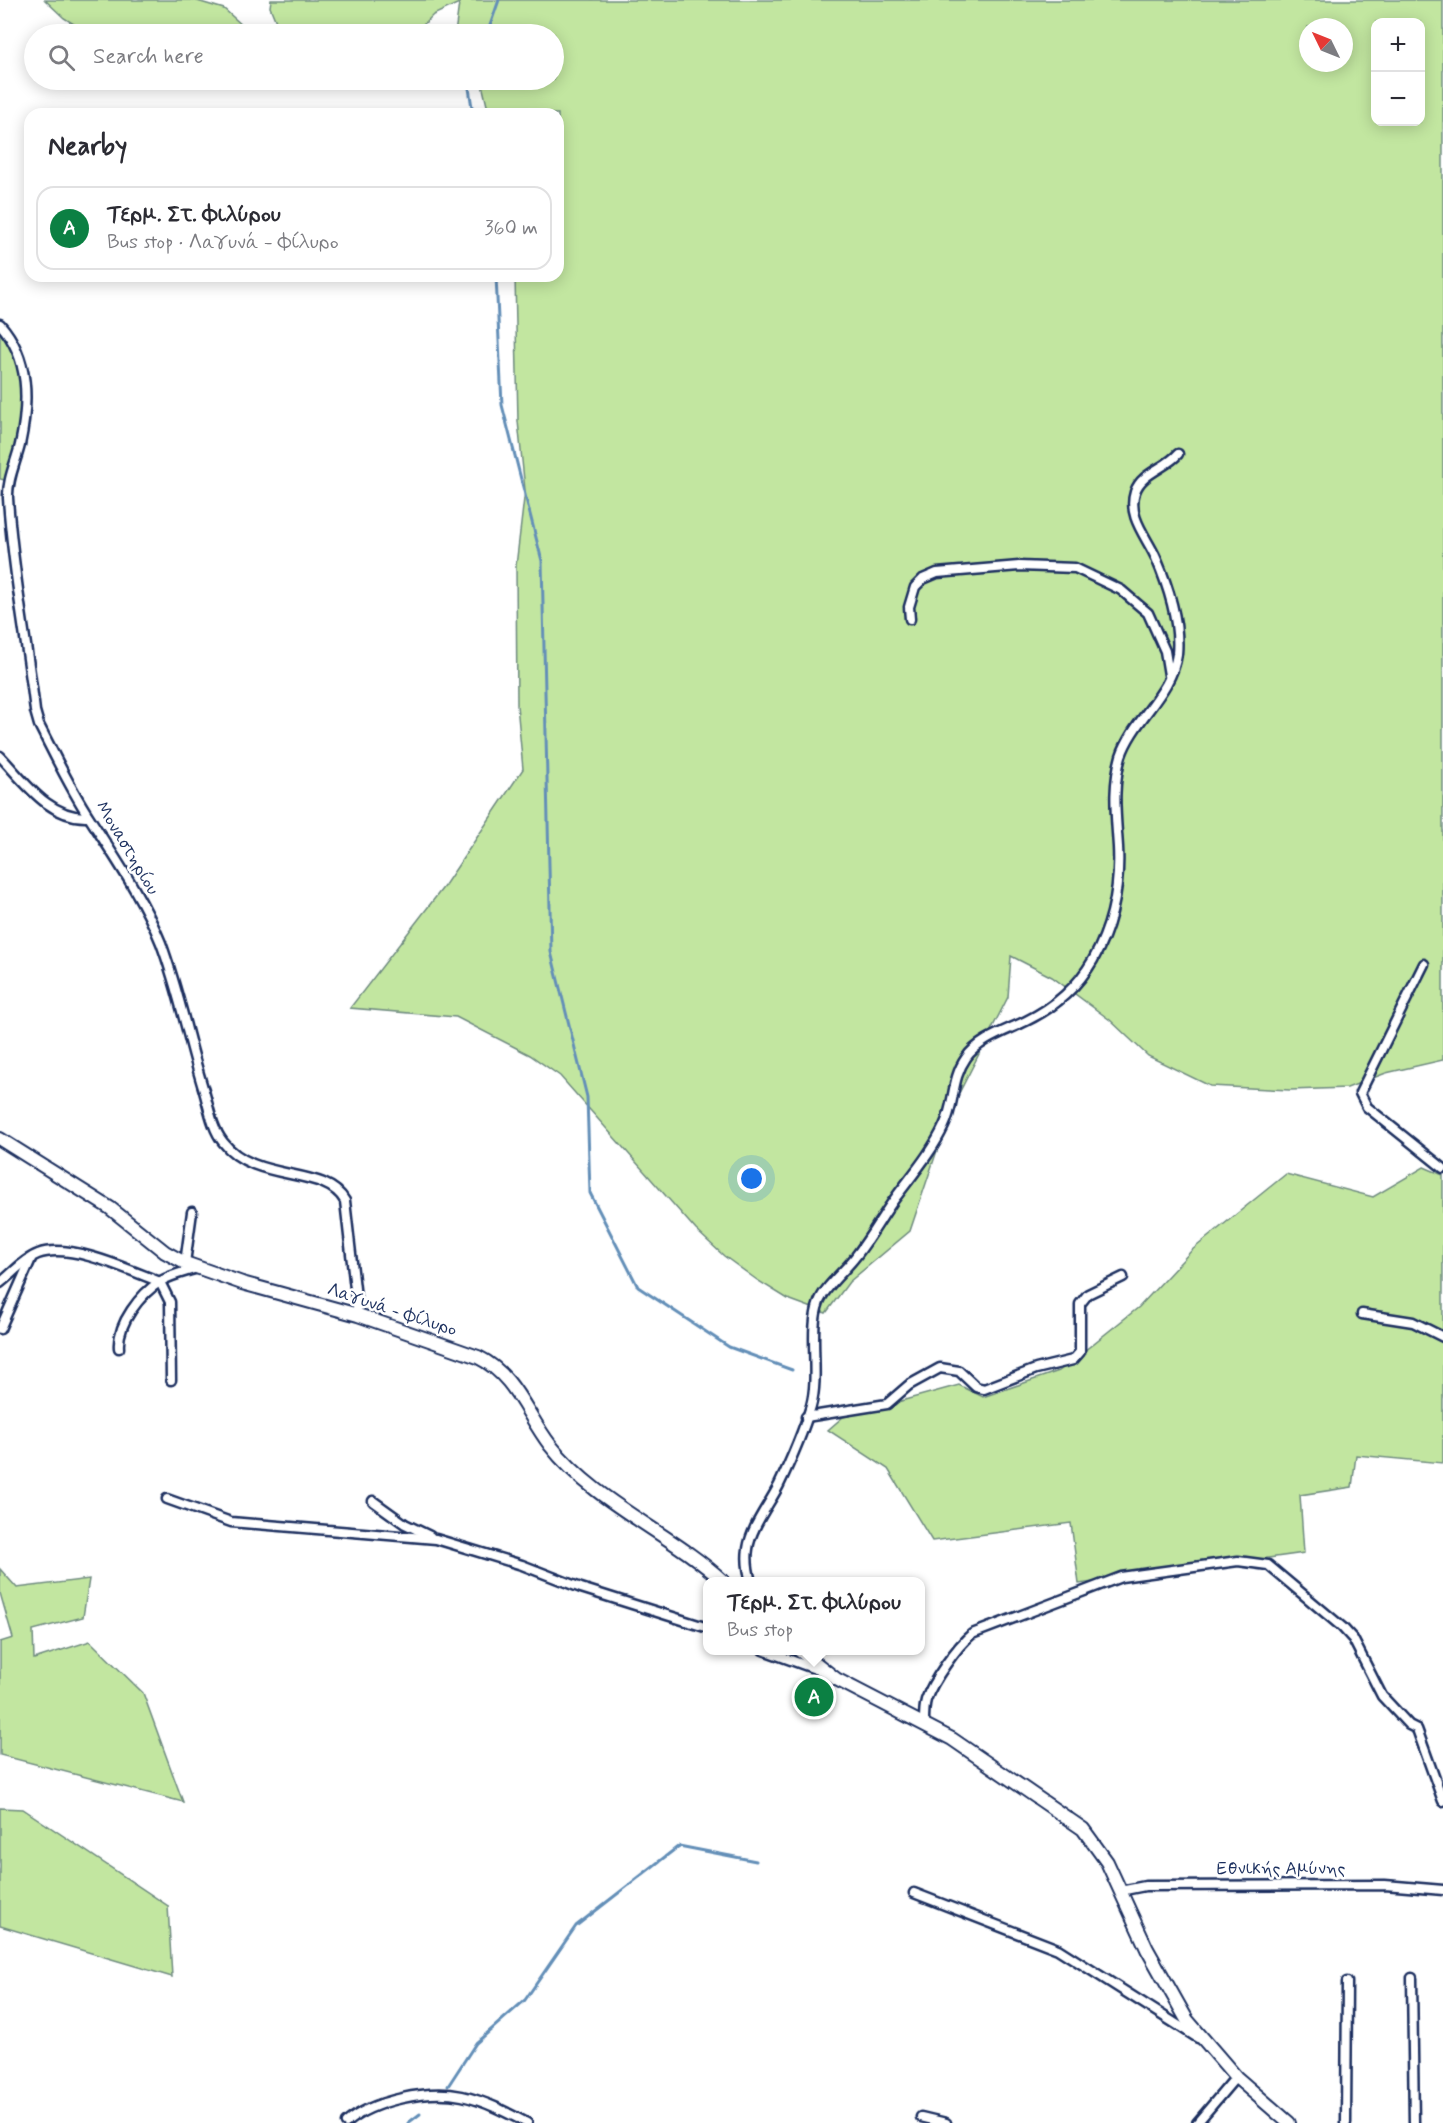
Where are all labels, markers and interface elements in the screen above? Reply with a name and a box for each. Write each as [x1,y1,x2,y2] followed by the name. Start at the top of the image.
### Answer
[1299,18,1353,72] north arrow
[1371,18,1425,126] map controls
[1371,18,1425,72] button: +
[24,24,564,90] search box
[45,41,78,74] icon: search
[93,43,204,71] text: Search here
[1371,72,1425,126] button: −
[48,130,127,164] text: Nearby
[107,201,281,229] text: Τερμ. Στ. Φιλύρου
[63,215,76,242] text: A
[485,215,538,242] text: 360 m
[107,229,339,256] text: Bus stop · Λαγυνά - Φίλυρο
[89,797,165,899] street label: Μοναστηρίου
[737,1164,766,1193] your location
[324,1278,460,1342] street label: Λαγυνά - Φίλυρο
[703,1577,925,1655] popup
[727,1589,901,1617] text: Τερμ. Στ. Φιλύρου
[727,1617,793,1644] text: Bus stop
[794,1674,834,1720] pin: A
[1217,1857,1346,1881] street label: Εθνικής Αμύνης

